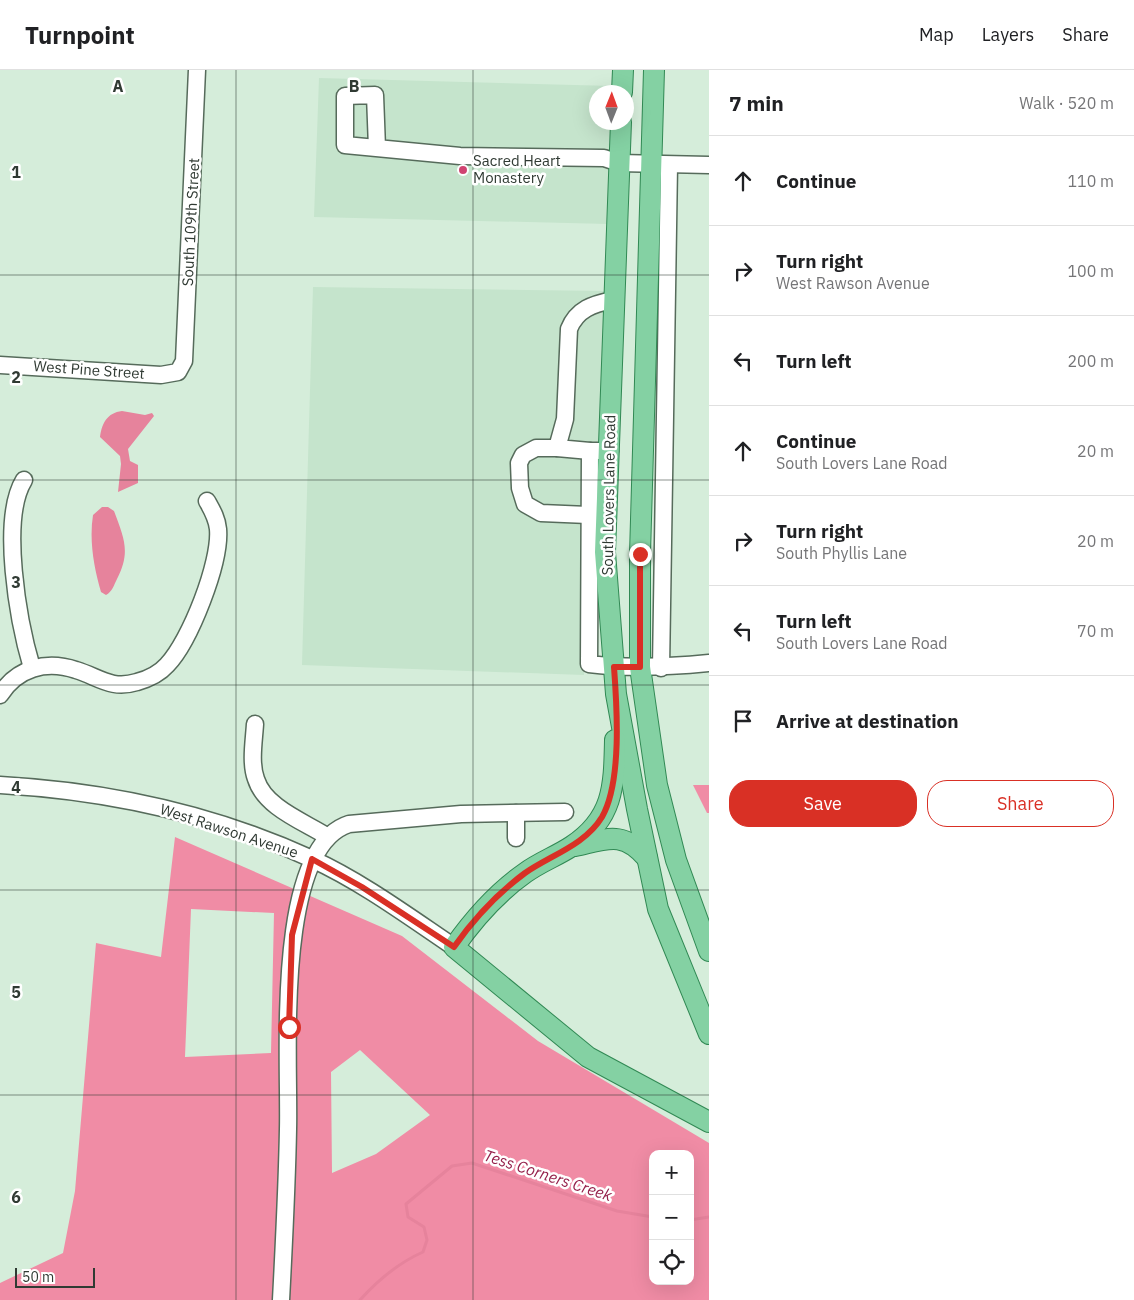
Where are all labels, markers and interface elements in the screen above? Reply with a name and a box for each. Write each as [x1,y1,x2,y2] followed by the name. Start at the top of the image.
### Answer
[25,19,135,51] text: Turnpoint
[919,23,954,46] text: Map
[982,23,1034,46] text: Layers
[1062,23,1109,46] text: Share
[113,76,124,96] text: A
[349,76,360,96] text: B
[589,85,634,130] north arrow
[729,89,784,117] text: 7 min
[1019,93,1114,113] text: Walk · 520 m
[473,151,561,187] place label: Sacred Heart Monastery
[178,157,203,287] street label: South 109th Street
[11,162,21,182] text: 1
[457,164,469,176] marker: Sacred Heart Monastery
[729,167,757,195] icon: ahead
[776,169,856,193] text: Continue
[1067,171,1114,191] text: 110 m
[776,249,863,273] text: Turn right
[729,257,757,285] icon: right
[1067,261,1114,281] text: 100 m
[776,273,930,293] text: West Rawson Avenue
[729,347,757,375] icon: left
[776,349,852,373] text: Turn left
[1067,351,1114,371] text: 200 m
[33,356,145,383] street label: West Pine Street
[11,367,21,387] text: 2
[598,414,619,576] street label: South Lovers Lane Road
[776,429,856,453] text: Continue
[729,437,757,465] icon: ahead
[1077,441,1114,461] text: 20 m
[776,453,947,473] text: South Lovers Lane Road
[776,519,863,543] text: Turn right
[729,527,757,555] icon: right
[1077,531,1114,551] text: 20 m
[629,543,652,566] route end
[776,543,907,563] text: South Phyllis Lane
[11,572,21,592] text: 3
[776,609,852,633] text: Turn left
[729,617,757,645] icon: left
[1077,621,1114,641] text: 70 m
[776,633,947,653] text: South Lovers Lane Road
[729,707,757,735] icon: arrive
[776,709,959,733] text: Arrive at destination
[11,777,21,797] text: 4
[729,780,917,827] button: Save
[927,780,1114,827] button: Share
[158,799,301,862] street label: West Rawson Avenue
[11,982,21,1002] text: 5
[278,1016,301,1039] route start
[481,1145,615,1205] water label: Tess Corners Creek
[649,1150,694,1285] map controls
[649,1150,694,1195] button: +
[11,1187,21,1207] text: 6
[649,1195,694,1240] button: −
[649,1240,694,1285] button: locate
[15,1265,95,1288] scale bar
[22,1268,54,1286] text: 50 m

